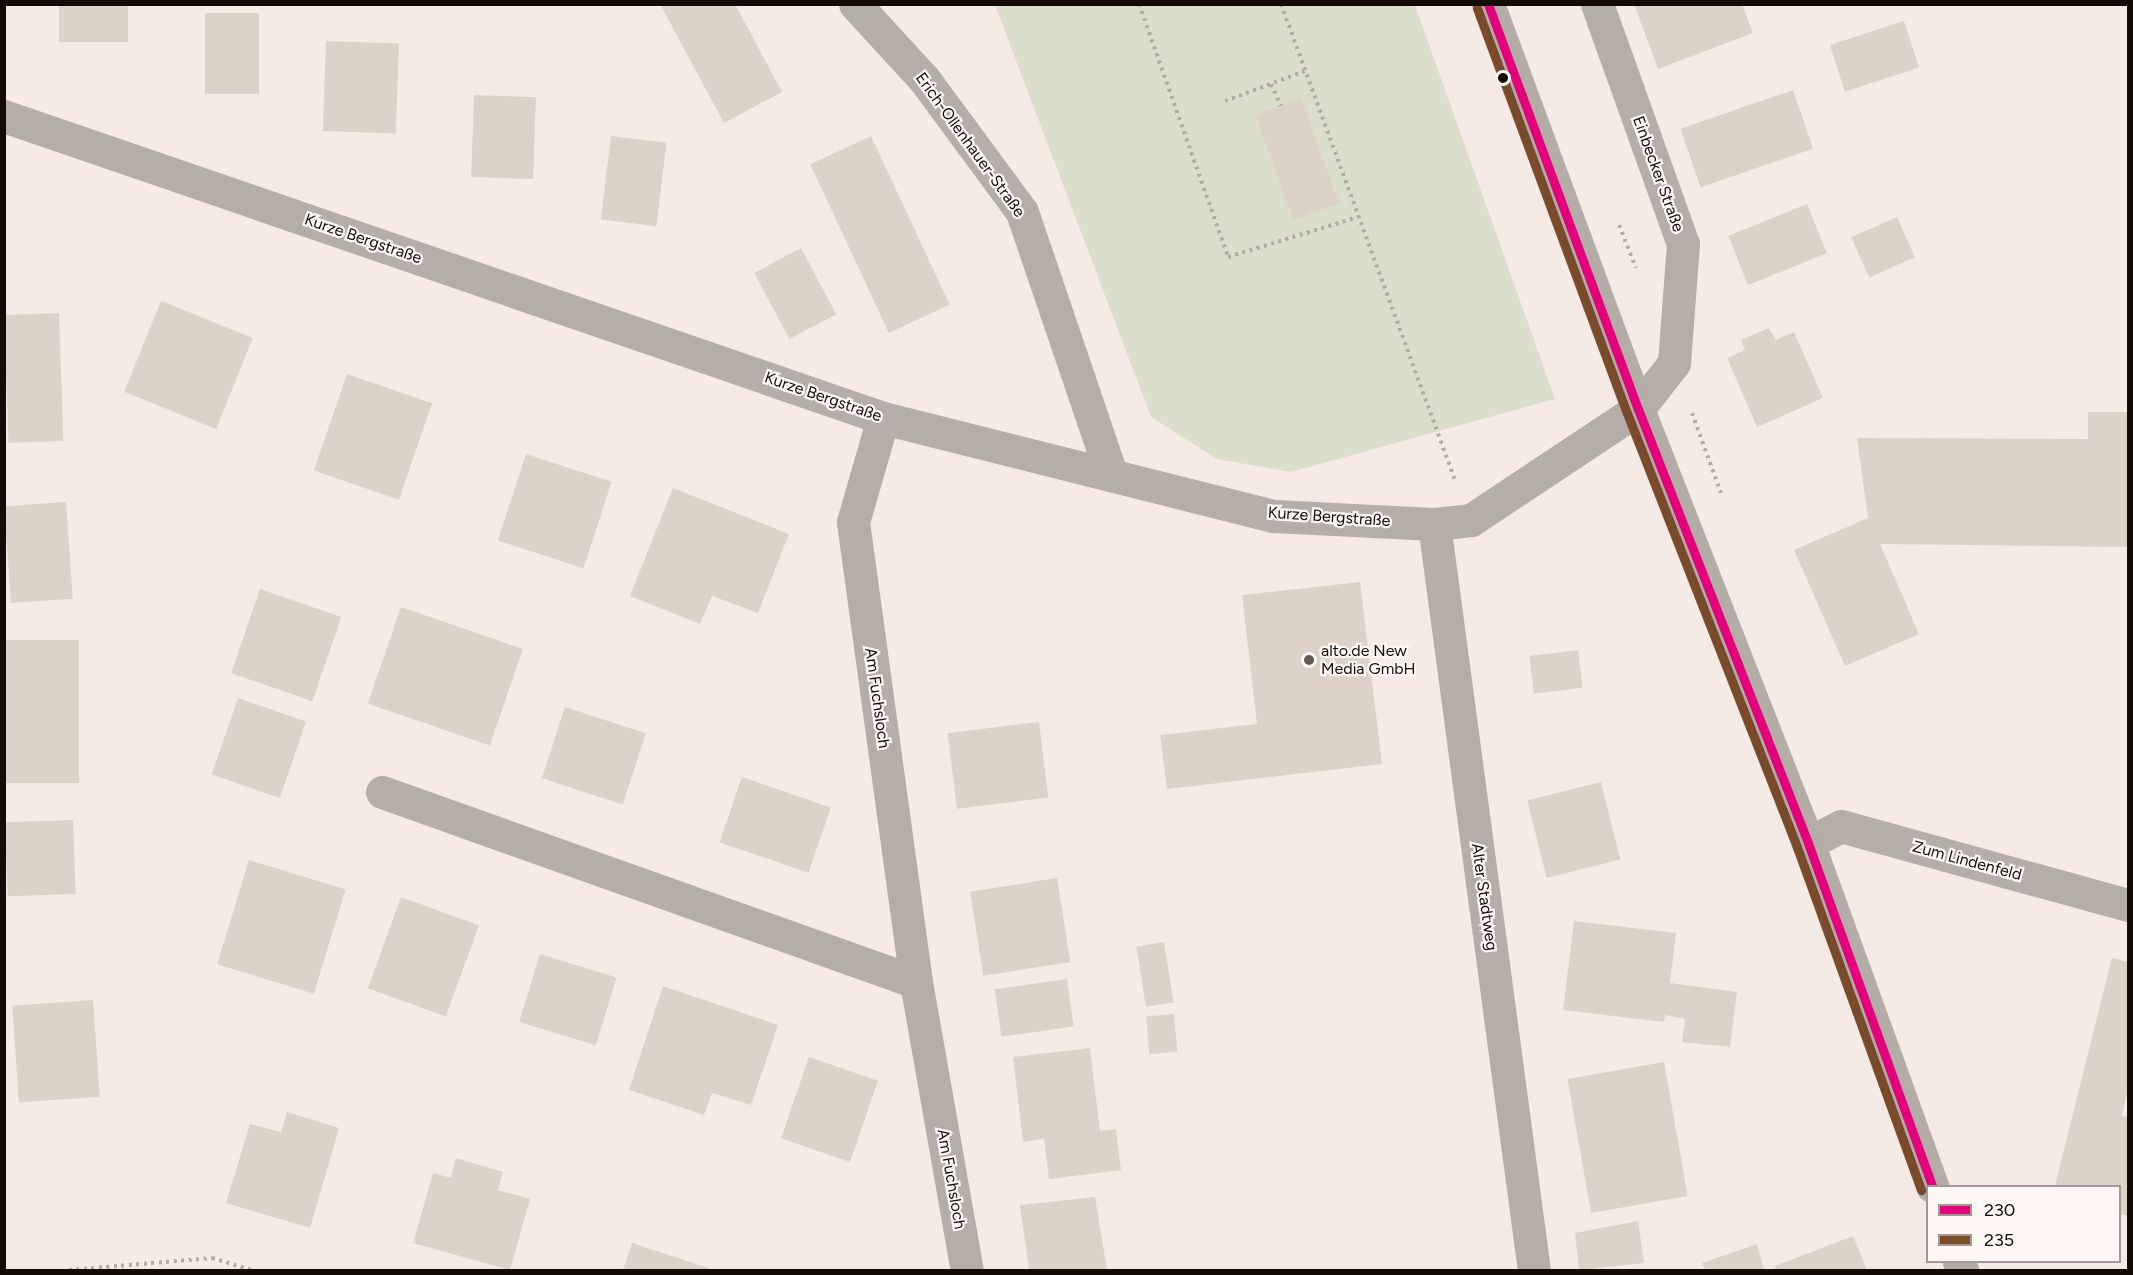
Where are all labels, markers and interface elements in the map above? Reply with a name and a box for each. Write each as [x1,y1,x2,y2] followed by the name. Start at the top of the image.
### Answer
[911,69,1029,221] street label: Erich-Ollenhauer-Straße
[1497,72,1509,84] unlabelled marker
[1628,114,1688,234] street label: Einbecker Straße
[302,210,424,268] street label: Kurze Bergstraße
[762,368,884,426] street label: Kurze Bergstraße
[1267,503,1391,531] street label: Kurze Bergstraße
[1321,641,1416,679] place label: alto.de New Media GmbH
[860,647,894,749] street label: Am Fuchsloch
[1302,653,1316,667] marker: alto.de New Media GmbH
[1910,837,2024,885] street label: Zum Lindenfeld
[1467,842,1501,952] street label: Alter Stadtweg
[933,1127,969,1231] street label: Am Fuchsloch
[1926,1185,2121,1263] legend
[1984,1199,2015,1221] text: 230
[1984,1229,2014,1251] text: 235

